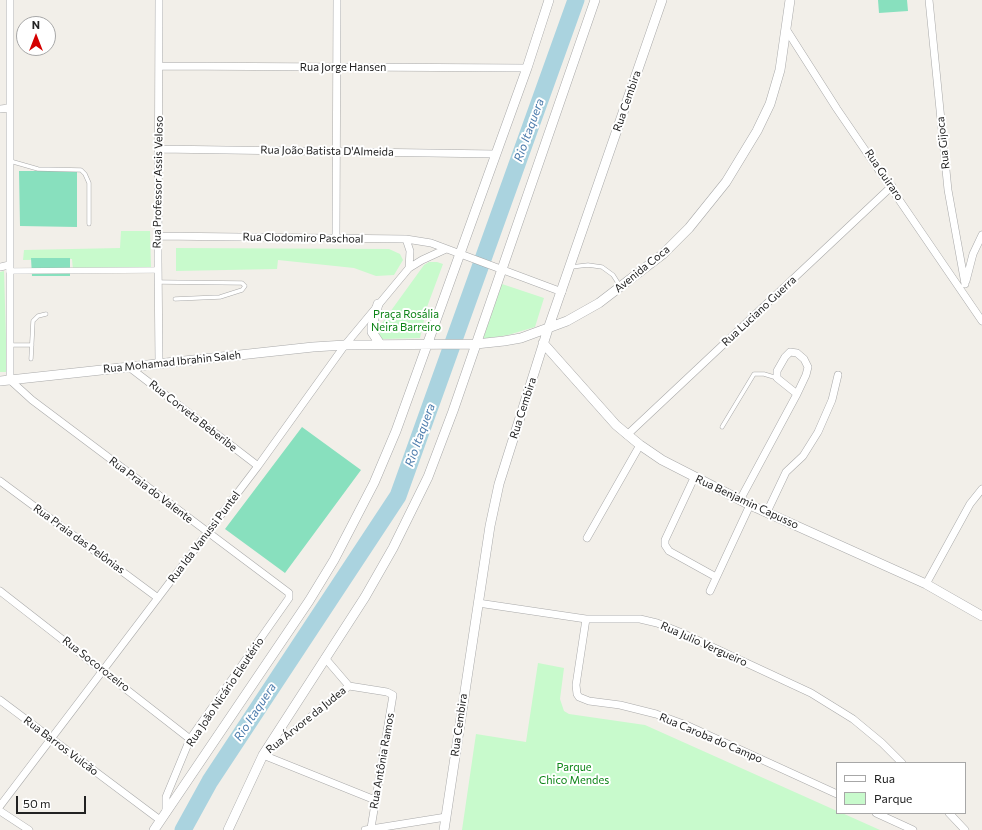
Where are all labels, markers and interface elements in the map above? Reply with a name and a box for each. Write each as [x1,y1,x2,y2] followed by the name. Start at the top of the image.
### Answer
[16,16,56,56] north arrow
[32,18,40,31] text: N
[300,60,386,74] street label: Rua Jorge Hansen
[610,69,644,133] street label: Rua Cembira
[511,96,547,164] water label: Rio Itaquera
[150,115,166,249] street label: Rua Professor Assis Veloso
[934,116,952,170] street label: Rua Gijoca
[260,143,394,159] street label: Rua João Batista D'Almeida
[862,147,906,203] street label: Rua Guiraro
[242,230,364,246] street label: Rua Clodomiro Paschoal
[612,243,672,295] street label: Avenida Coca
[719,273,799,349] street label: Rua Luciano Guerra
[371,307,441,333] park label: Praça Rosália Neira Barreiro
[102,348,242,376] street label: Rua Mohamad Ibrahin Saleh
[507,376,539,440] street label: Rua Cembira
[146,378,240,454] street label: Rua Corveta Beberibe
[402,401,438,469] water label: Rio Itaquera
[106,454,196,526] street label: Rua Praia do Valente
[693,472,801,532] street label: Rua Benjamin Capusso
[165,489,243,585] street label: Rua Ida Vanussi Puntel
[31,501,127,577] street label: Rua Praia das Pelônias
[659,619,749,669] street label: Rua Julio Vergueiro
[60,634,132,694] street label: Rua Socorozeiro
[183,635,267,749] street label: Rua João Nicário Eleutério
[231,680,279,744] water label: Rio Itaquera
[263,684,349,756] street label: Rua Árvore da Judea
[448,693,470,757] street label: Rua Cembira
[657,710,765,766] street label: Rua Caroba do Campo
[367,712,397,810] street label: Rua Antônia Ramos
[21,714,101,778] street label: Rua Barros Vulcão
[539,760,609,786] park label: Parque Chico Mendes
[836,762,966,814] legend
[874,771,895,785] text: Rua
[18,788,88,814] scale bar
[874,791,912,805] text: Parque
[23,796,51,810] text: 50 m

